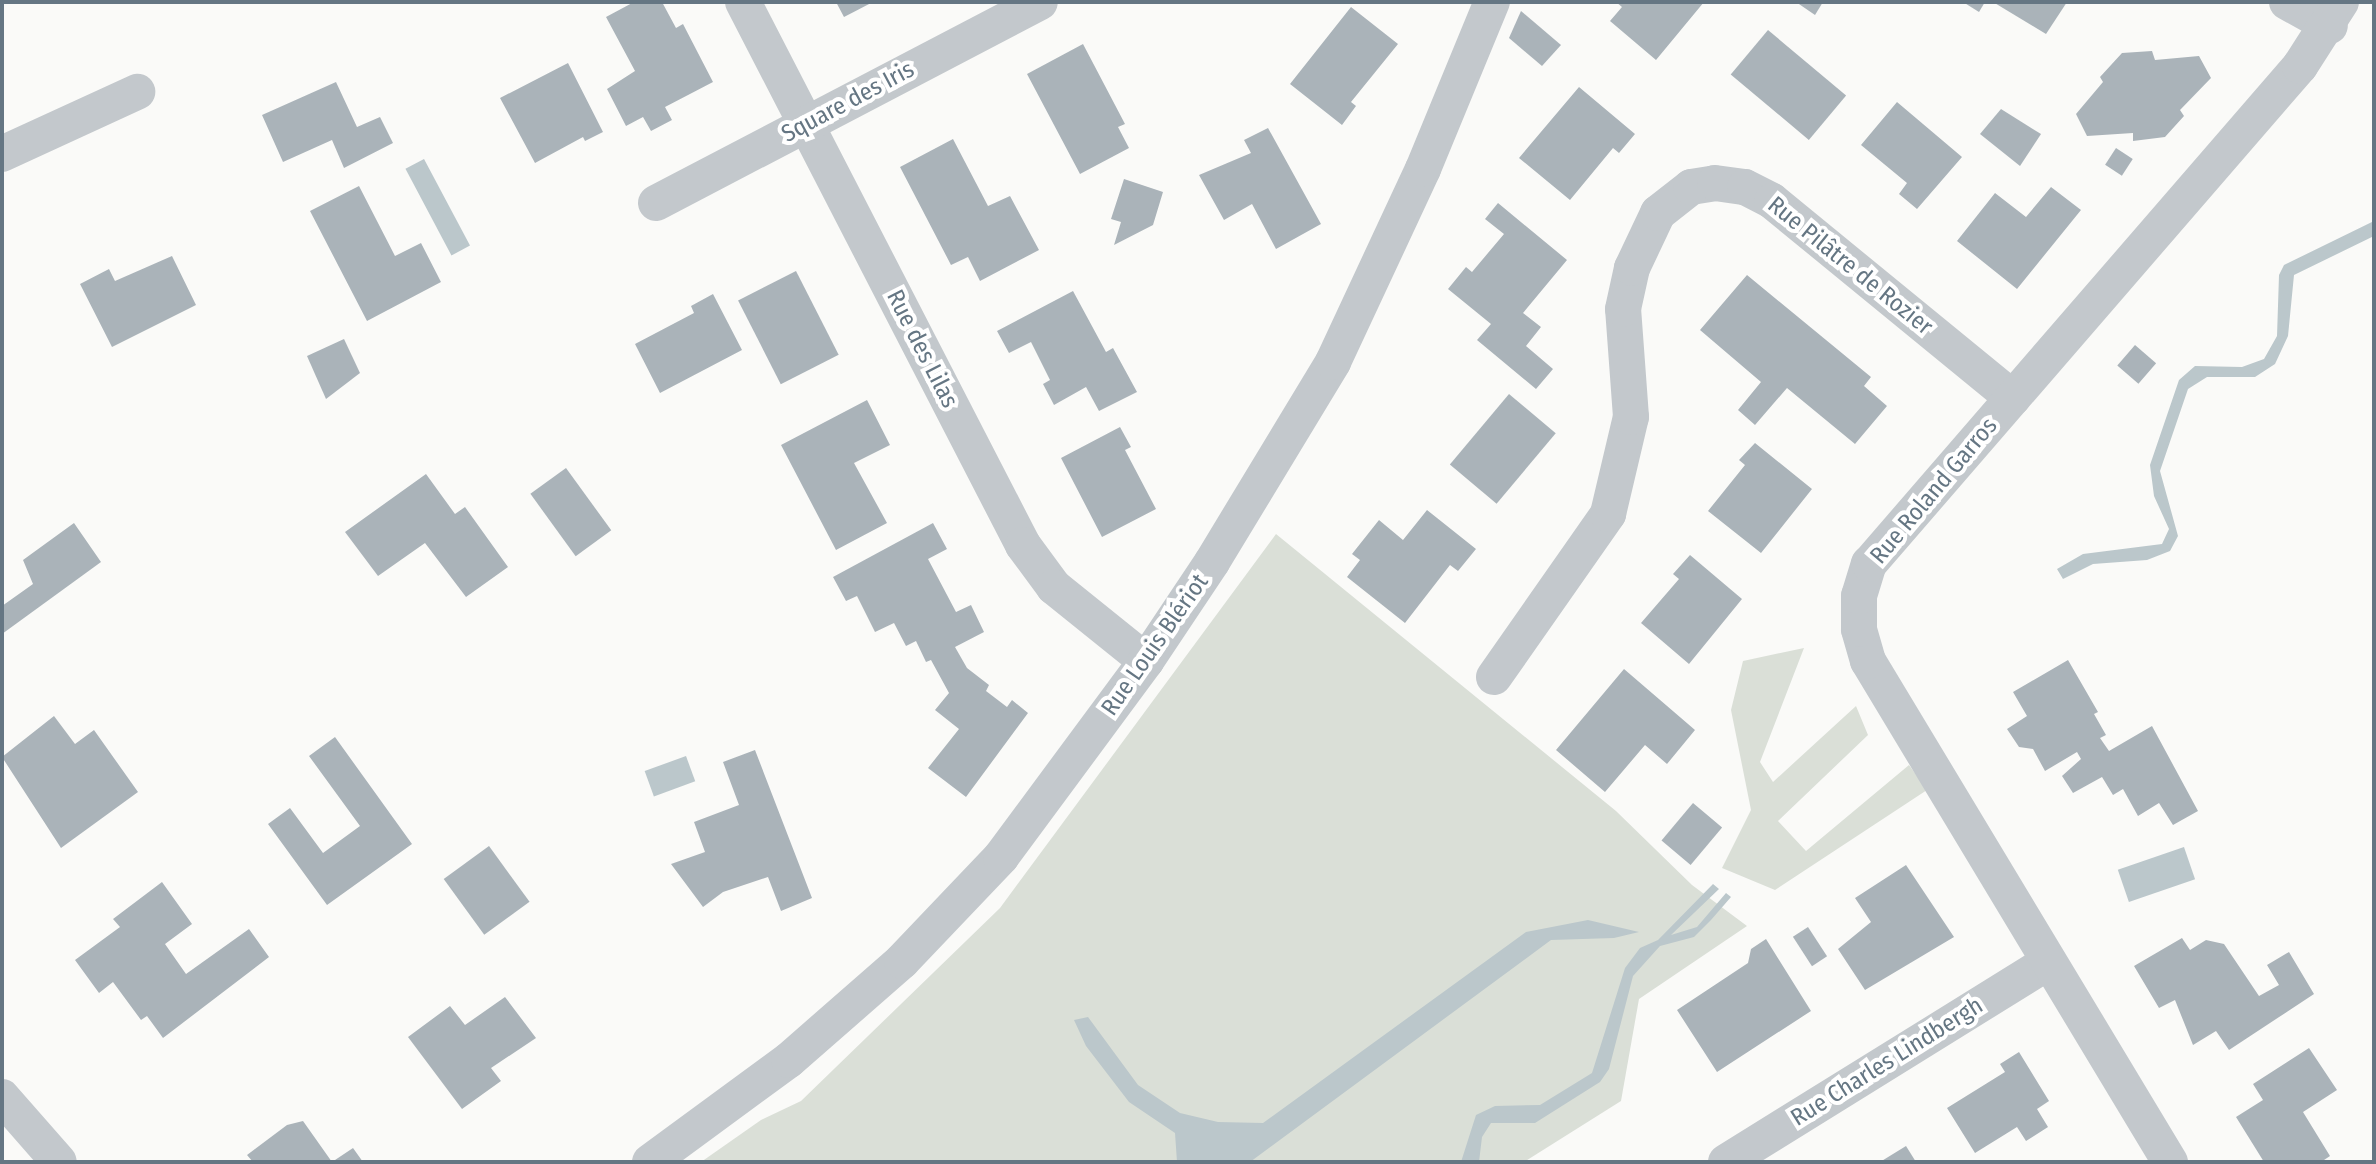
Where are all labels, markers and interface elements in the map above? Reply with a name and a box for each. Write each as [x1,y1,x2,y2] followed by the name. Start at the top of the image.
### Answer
[777,55,919,149] street label: Square des Iris
[1762,191,1938,341] street label: Rue Pilâtre de Rozier
[880,285,964,413] street label: Rue des Lilas
[1864,412,2004,570] street label: Rue Roland Garros
[1095,569,1215,721] street label: Rue Louis Blériot
[1786,991,1988,1133] street label: Rue Charles Lindbergh

